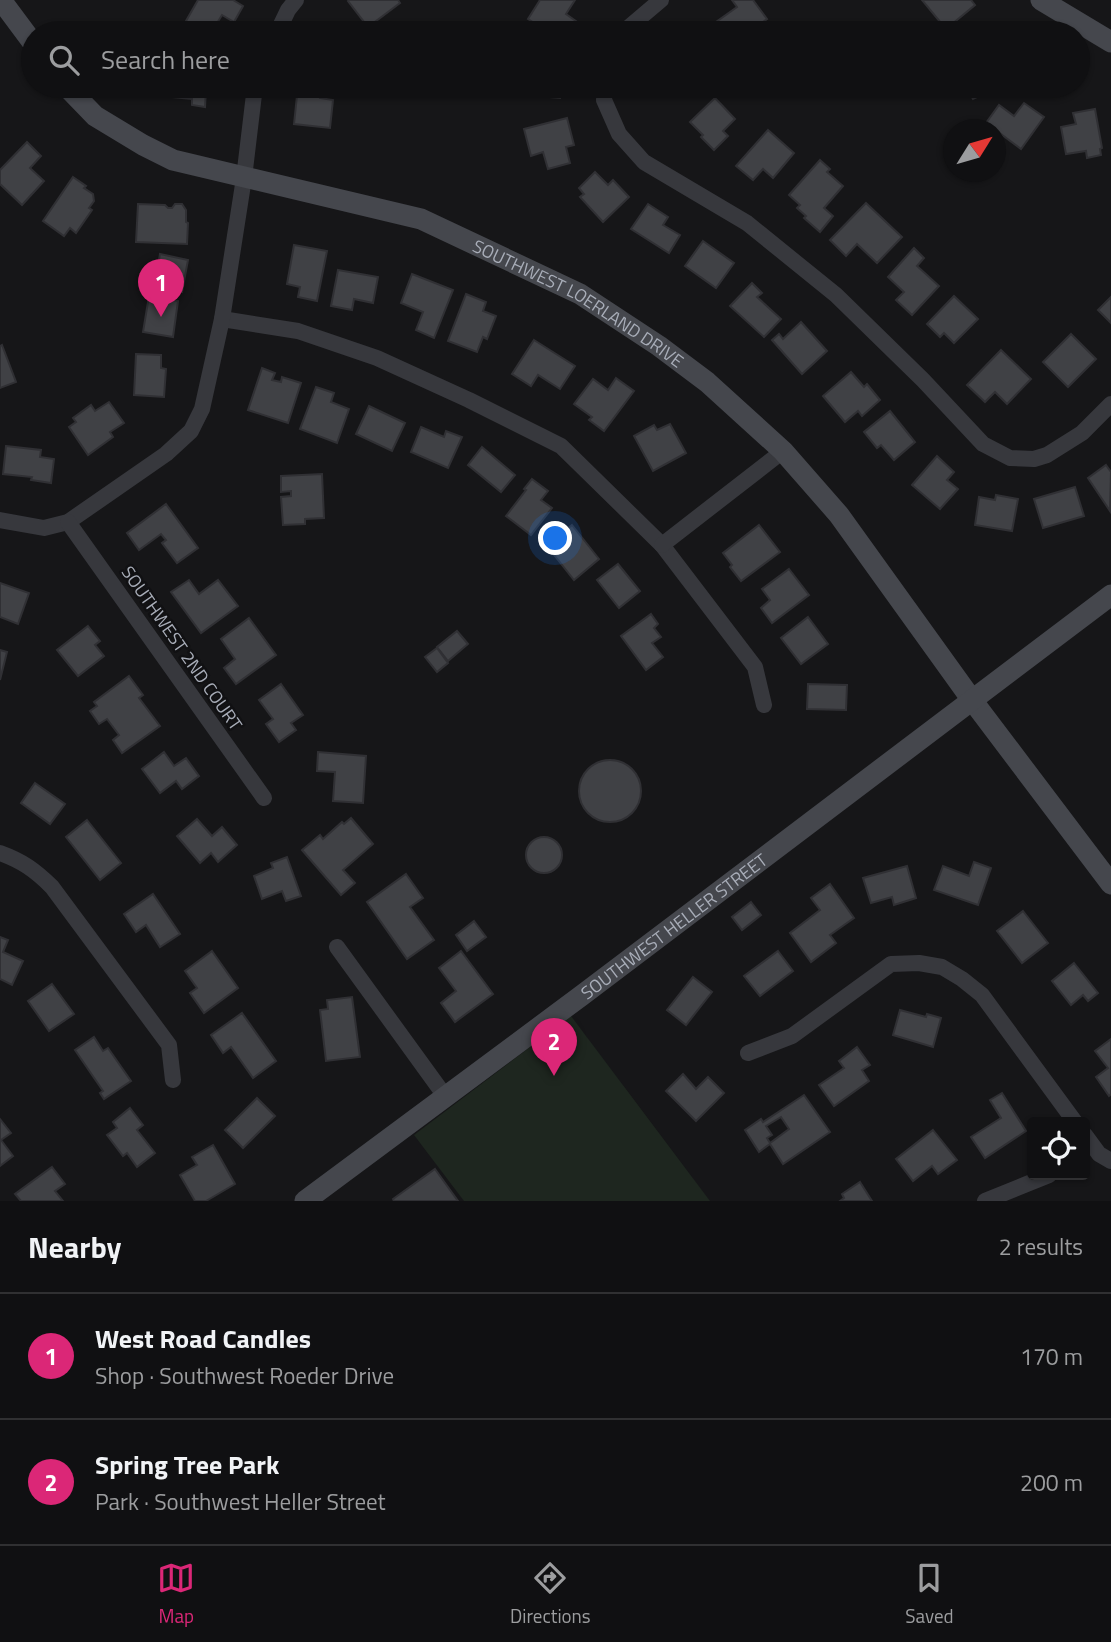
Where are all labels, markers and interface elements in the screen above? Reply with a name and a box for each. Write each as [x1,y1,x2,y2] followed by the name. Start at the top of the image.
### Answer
[21,21,1090,98] search box
[101,40,230,79] text: Search here
[45,41,83,79] icon: search
[943,119,1006,182] north arrow
[468,232,690,374] street label: SOUTHWEST LOERLAND DRIVE
[138,259,184,317] pin: 1
[538,521,572,555] your location
[115,560,249,736] street label: SOUTHWEST 2ND COURT
[575,846,773,1005] street label: SOUTHWEST HELLER STREET
[531,1018,577,1076] pin: 2
[1027,1117,1090,1180] map controls
[1027,1117,1090,1180] button: locate
[28,1224,121,1270] text: Nearby
[999,1229,1083,1264] text: 2 results
[95,1319,311,1358] text: West Road Candles
[45,1339,57,1374] text: 1
[1020,1339,1083,1374] text: 170 m
[95,1358,394,1393] text: Shop · Southwest Roeder Drive
[95,1445,279,1484] text: Spring Tree Park
[45,1465,57,1500] text: 2
[1020,1465,1083,1500] text: 200 m
[95,1484,386,1519] text: Park · Southwest Heller Street
[157,1559,195,1630] tab: Map
[510,1559,591,1630] tab: Directions
[905,1559,954,1630] tab: Saved

